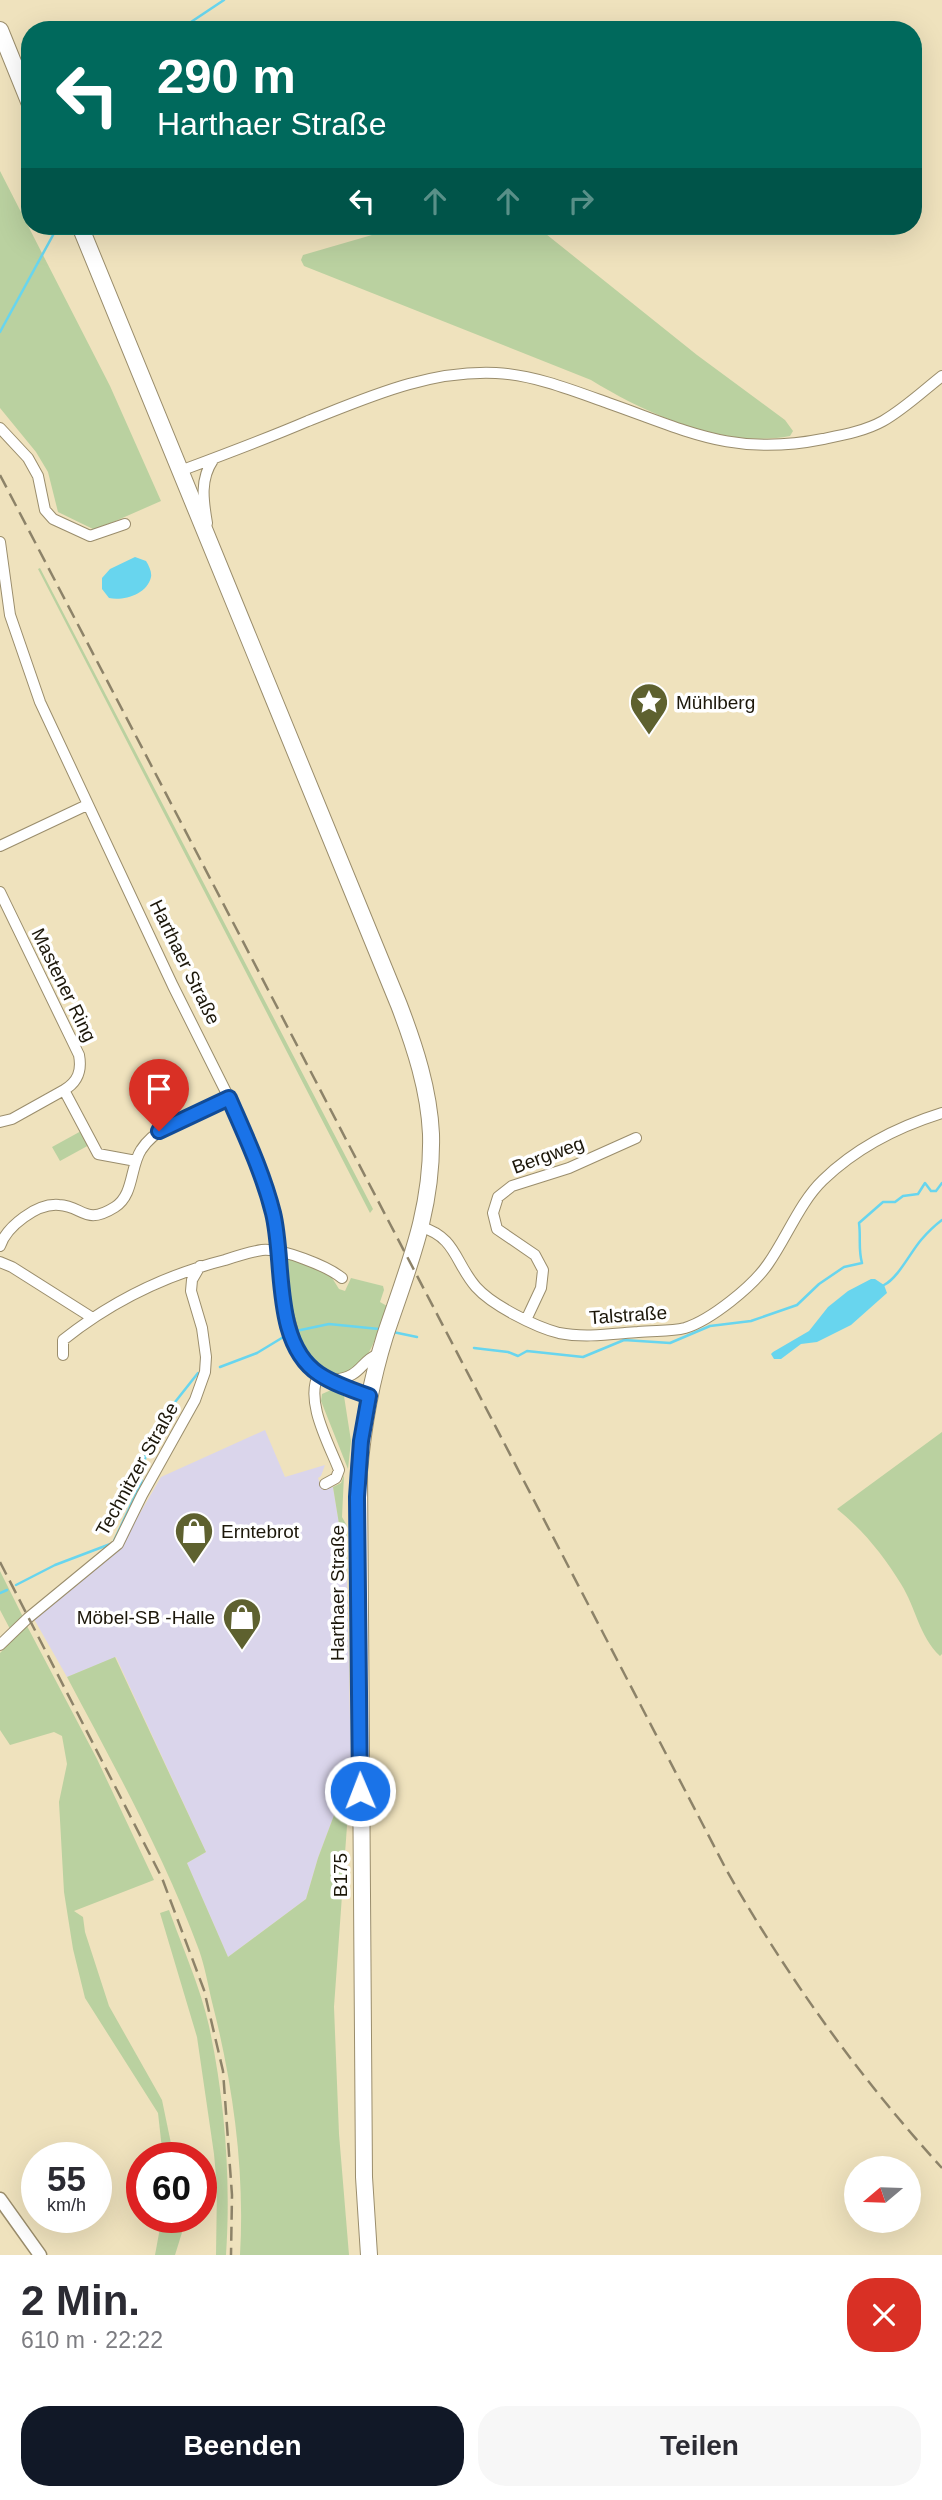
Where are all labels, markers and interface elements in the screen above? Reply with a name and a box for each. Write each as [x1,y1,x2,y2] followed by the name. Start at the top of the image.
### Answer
[42,49,133,140] icon: left
[157,49,296,103] text: 290 m
[157,106,386,142] text: Harthaer Straße
[343,182,381,220] icon: left
[416,182,454,220] icon: ahead
[489,182,527,220] icon: ahead
[562,182,600,220] icon: right
[628,681,670,736] place icon: Mühlberg
[676,692,755,713] place label: Mühlberg
[146,896,224,1028] street label: Harthaer Straße
[27,925,101,1045] street label: Mastener Ring
[129,1059,189,1131] pin
[140,1070,178,1108] icon: arrive
[509,1132,587,1178] street label: Bergweg
[588,1302,668,1328] street label: Talstraße
[92,1399,182,1539] street label: Technitzer Straße
[173,1510,215,1565] shop icon: Erntebrot
[221,1521,300,1542] place label: Erntebrot
[327,1525,348,1661] street label: Harthaer Straße
[221,1596,263,1651] shop icon: Möbel-SB -Halle
[77,1607,215,1628] place label: Möbel-SB -Halle
[323,1754,397,1828] position arrow
[330,1853,351,1897] street label: B175
[126,2142,217,2233] speed limit sign: 60
[844,2156,920,2233] north arrow
[844,2156,921,2233] map controls
[47,2159,86,2198] text: 55
[47,2195,86,2215] text: km/h
[21,2277,140,2324] text: 2 Min.
[847,2278,921,2352] button: close
[21,2327,163,2353] text: 610 m · 22:22
[21,2406,464,2486] button: Beenden
[478,2406,921,2486] button: Teilen

